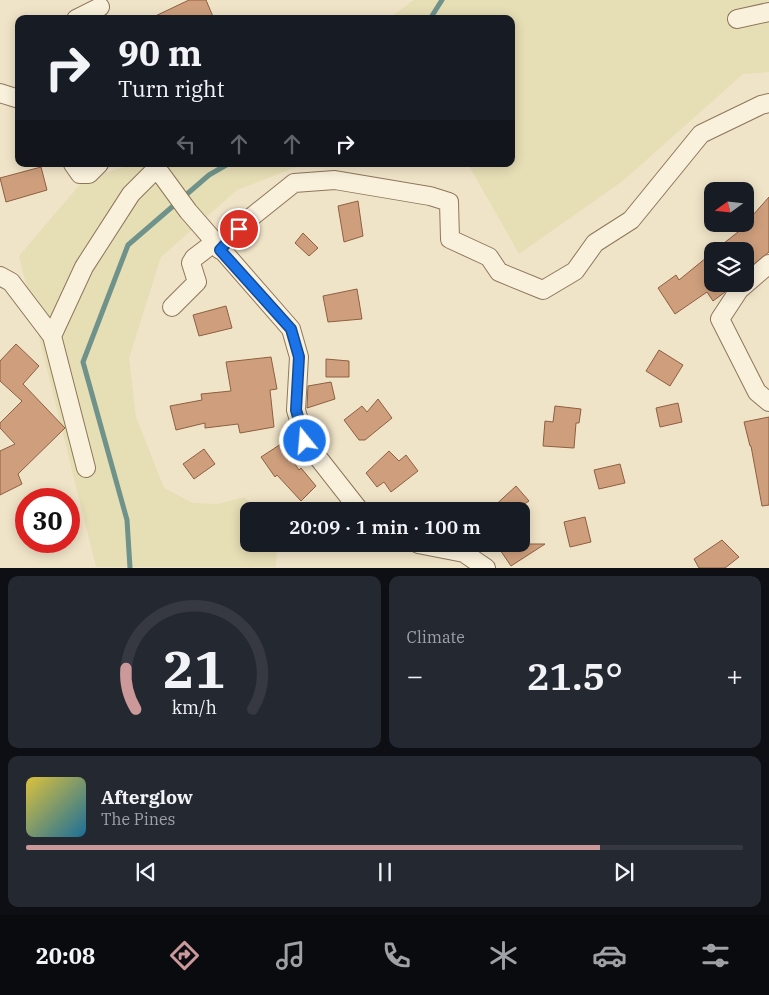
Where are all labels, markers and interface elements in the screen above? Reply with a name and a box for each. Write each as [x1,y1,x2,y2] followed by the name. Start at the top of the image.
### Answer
[118,30,202,76] text: 90 m
[35,35,100,100] icon: right
[118,74,225,103] text: Turn right
[172,130,200,158] icon: left
[225,130,253,158] icon: ahead
[278,130,306,158] icon: ahead
[331,130,359,158] icon: right
[704,182,754,232] north arrow
[704,182,754,292] map controls
[218,208,260,250] pin
[225,215,253,243] icon: arrive
[704,242,754,292] button: layers
[278,414,330,466] position arrow
[15,488,80,553] speed limit sign: 30
[289,515,481,539] text: 20:09 · 1 min · 100 m
[407,627,465,647] text: Climate
[163,635,225,702] text: 21
[526,651,623,700] text: 21.5°
[407,657,423,694] text: −
[726,657,743,694] text: +
[172,696,217,719] text: km/h
[101,785,193,809] text: Afterglow
[101,809,175,829] text: The Pines
[132,858,160,886] icon: previous
[371,858,399,886] icon: pause
[610,858,638,886] icon: next
[167,938,202,973] icon: directions
[273,938,308,973] icon: music
[379,938,414,973] icon: phone
[486,938,521,973] icon: climate
[592,938,627,973] icon: car
[698,938,733,973] icon: filters
[36,941,95,970] text: 20:08

